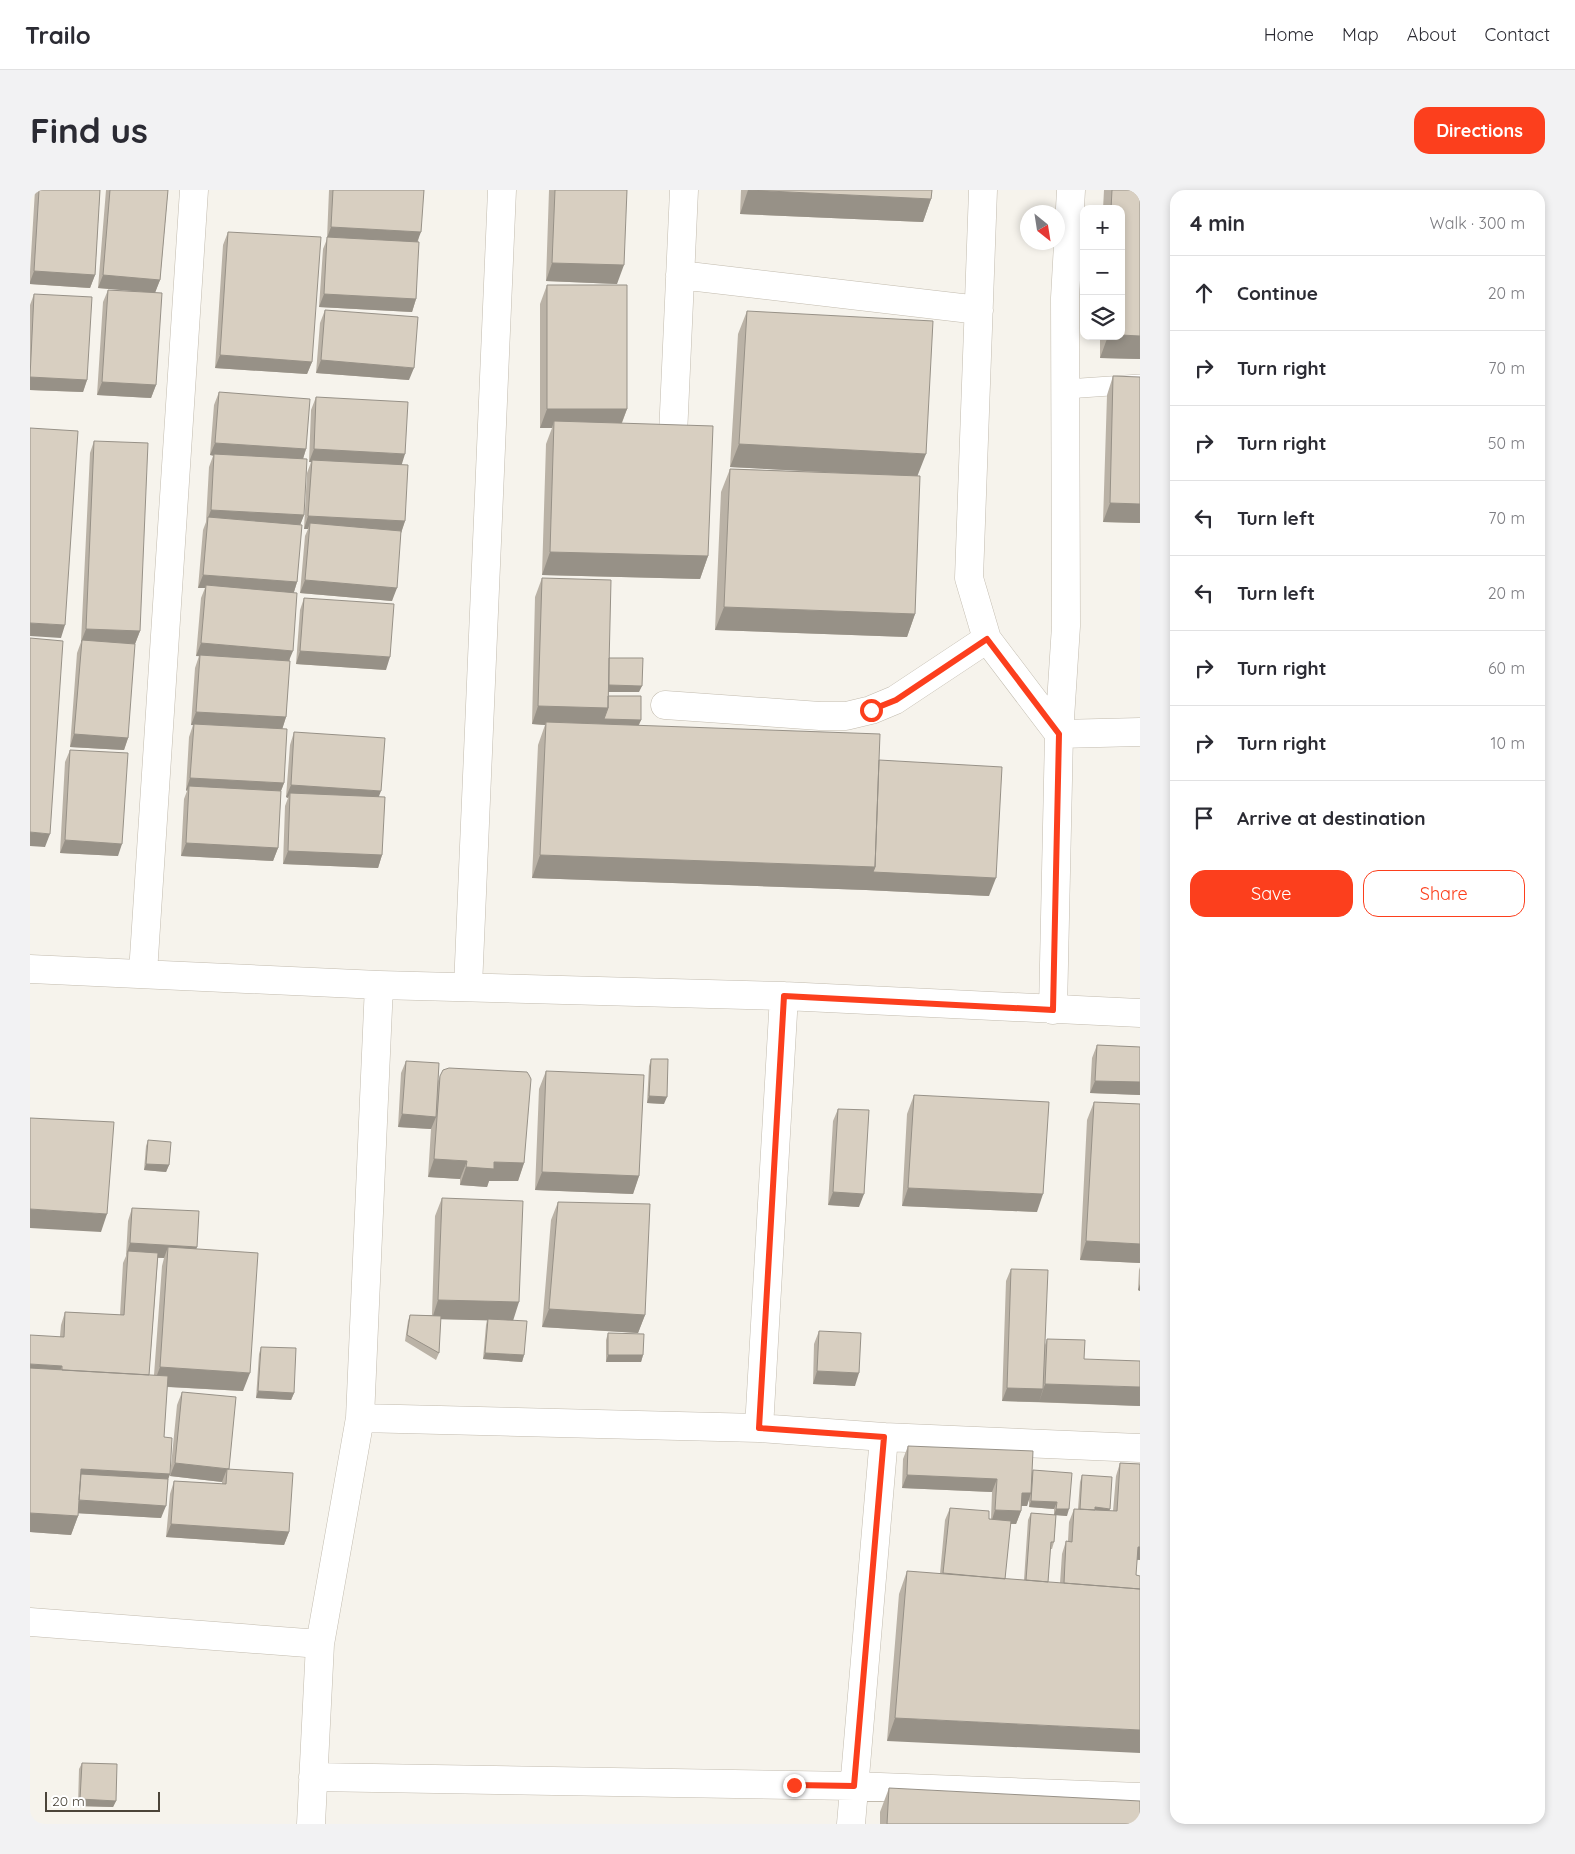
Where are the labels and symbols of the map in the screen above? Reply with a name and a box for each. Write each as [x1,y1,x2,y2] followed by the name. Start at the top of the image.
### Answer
[1020,205,1065,250] north arrow
[860,699,883,722] route start
[783,1774,806,1797] route end
[45,1789,160,1812] scale bar

